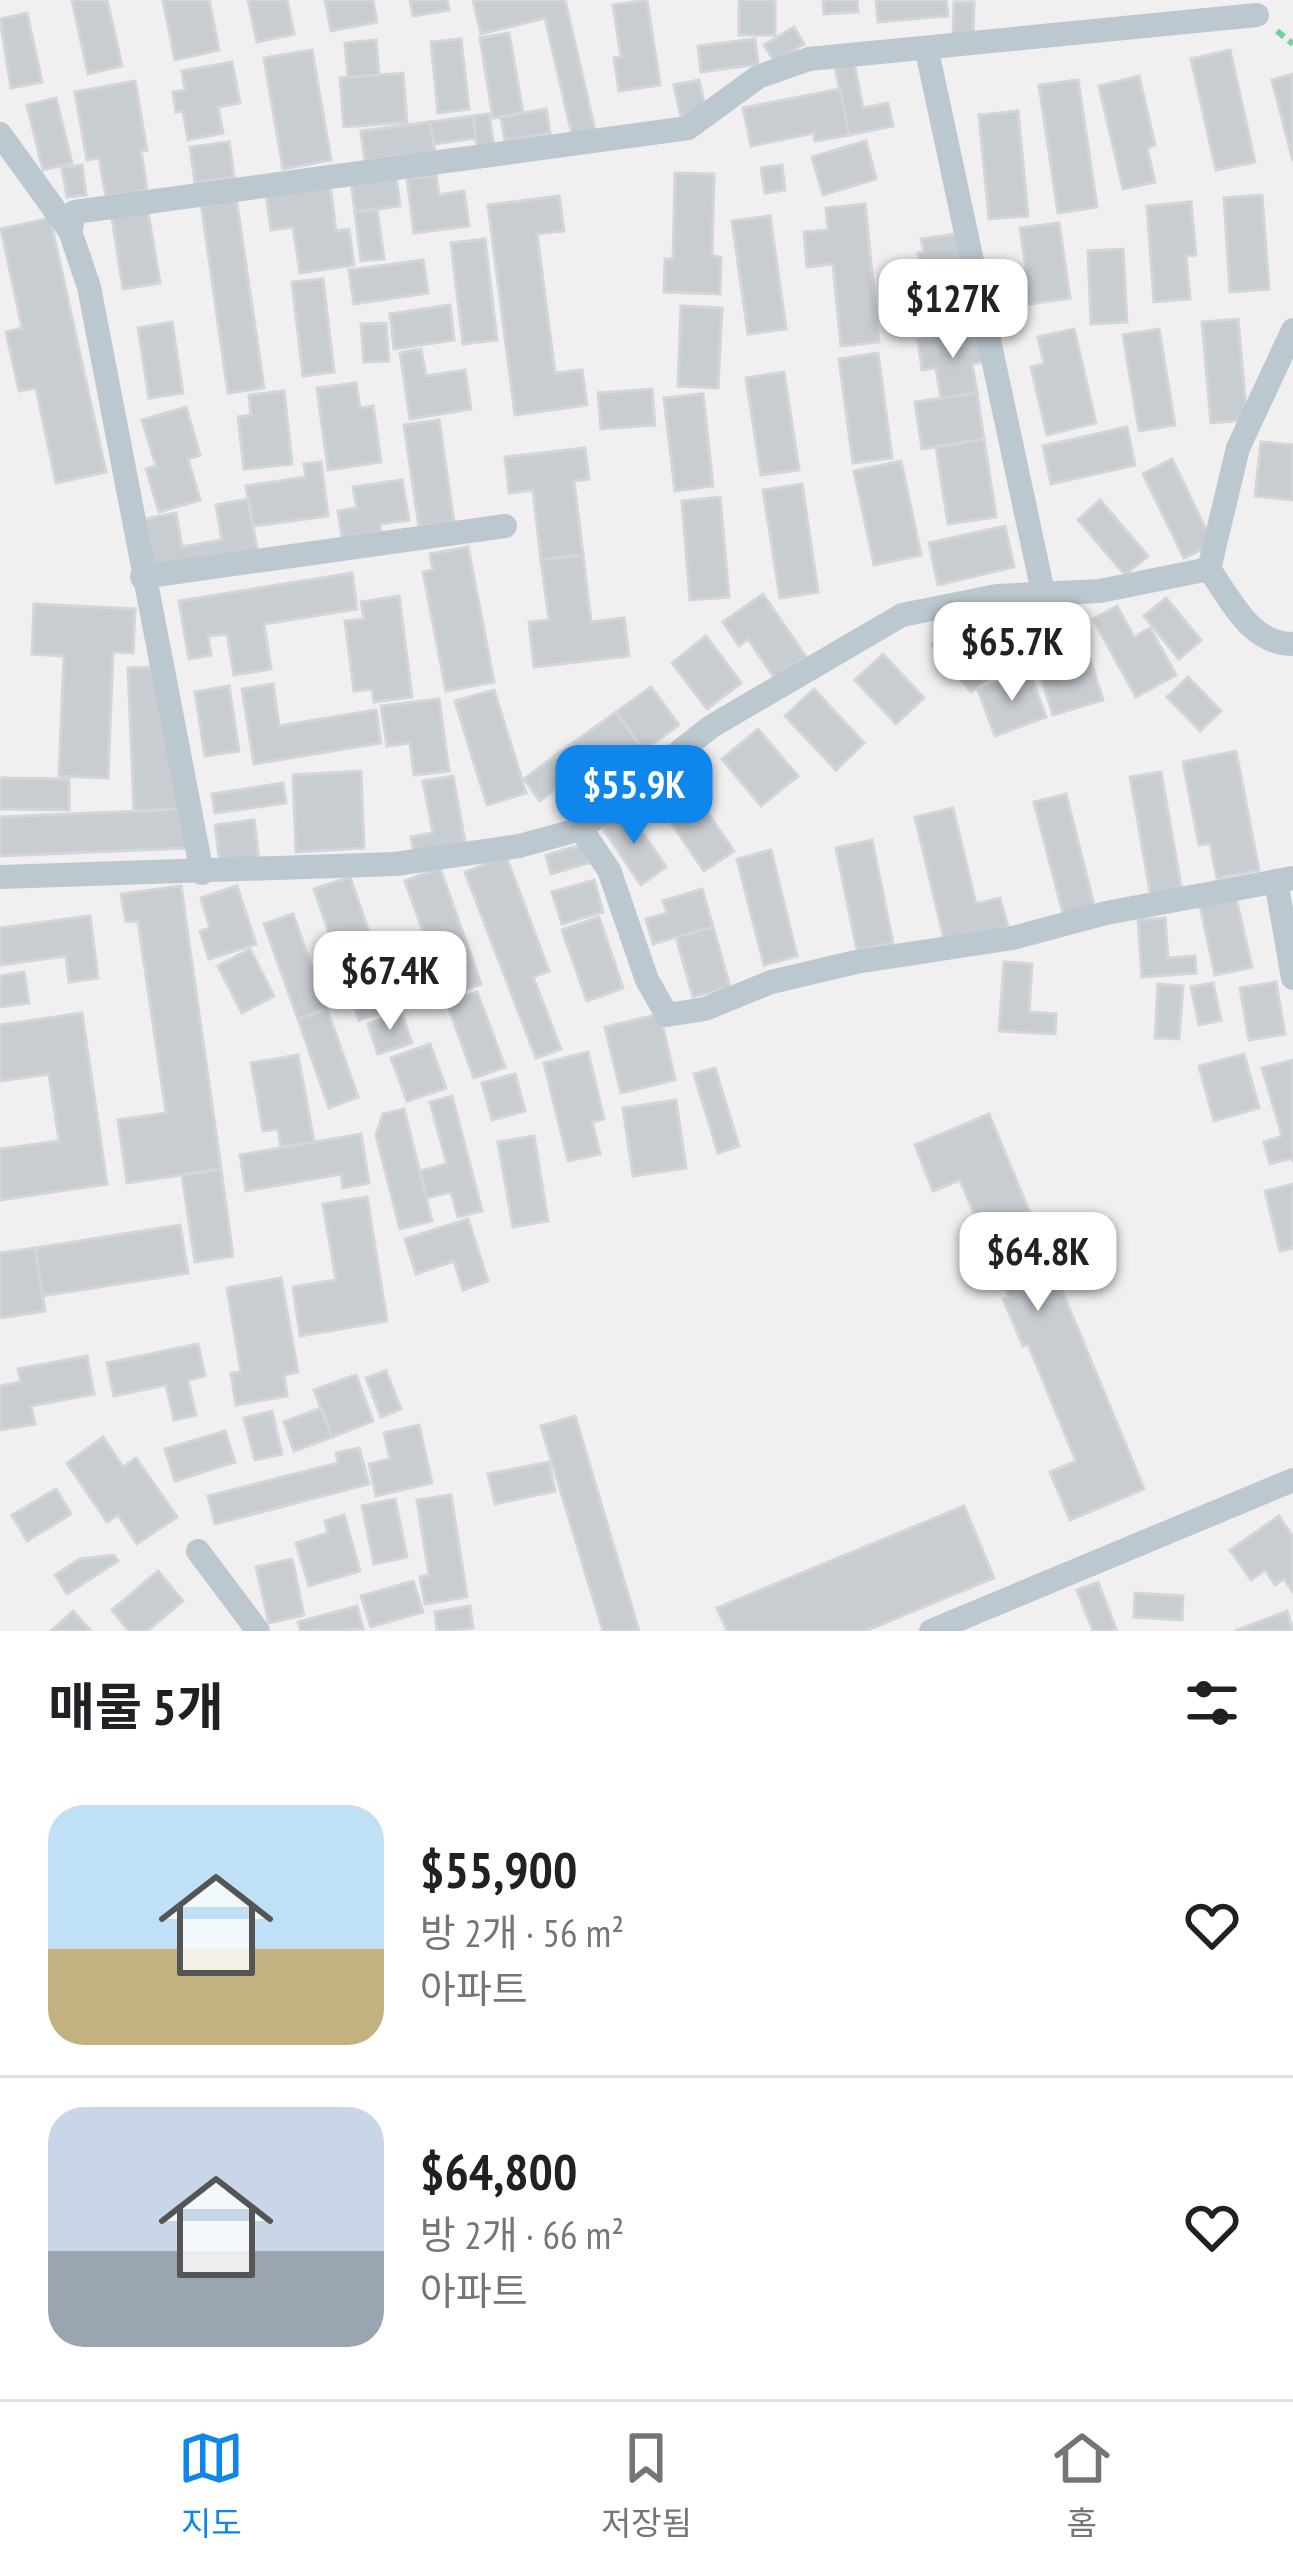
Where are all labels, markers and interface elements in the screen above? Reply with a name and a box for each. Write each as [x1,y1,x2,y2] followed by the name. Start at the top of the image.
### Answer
[869,259,1037,361] pin: $127K
[906,272,1000,323] text: $127K
[914,602,1110,704] pin: $65.7K
[960,615,1064,666] text: $65.7K
[536,745,732,847] pin: $55.9K
[582,758,686,809] text: $55.9K
[292,931,488,1033] pin: $67.4K
[340,944,440,995] text: $67.4K
[940,1212,1136,1314] pin: $64.8K
[986,1225,1090,1276] text: $64.8K
[1179,1670,1245,1736] icon: filters
[48,1673,224,1739] text: 매물 5개
[420,1836,577,1902] text: $55,900
[144,1853,288,1997] icon: home
[1179,1892,1245,1958] icon: heart
[420,1907,624,1958] text: 방 2개 · 56 m²
[420,1963,528,2014] text: 아파트
[420,2138,577,2204] text: $64,800
[144,2155,288,2299] icon: home
[1179,2194,1245,2260] icon: heart
[420,2209,624,2260] text: 방 2개 · 66 m²
[420,2265,528,2316] text: 아파트
[178,2425,244,2545] tab: 지도
[601,2425,692,2545] tab: 저장됨
[1049,2425,1115,2545] tab: 홈

